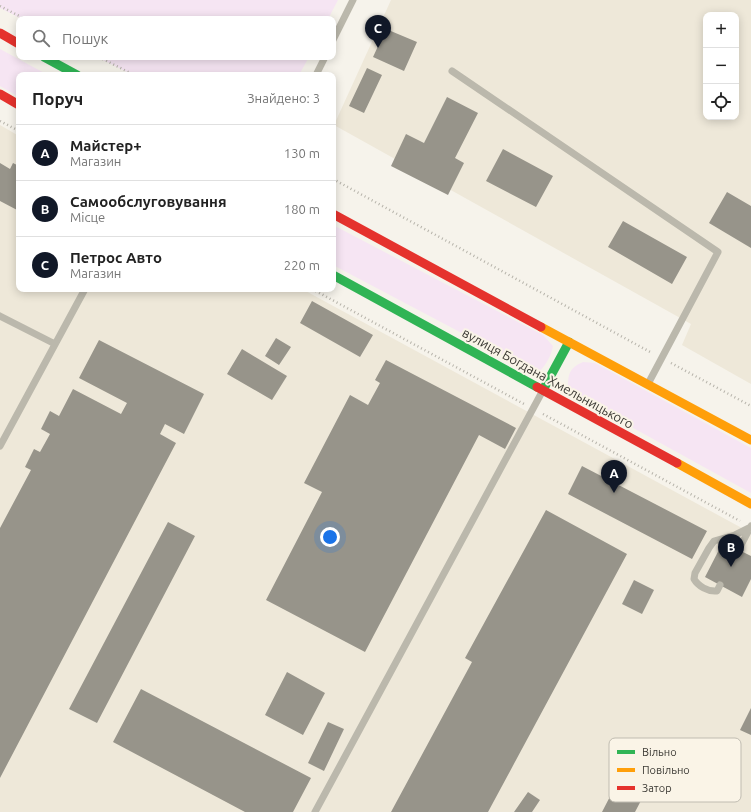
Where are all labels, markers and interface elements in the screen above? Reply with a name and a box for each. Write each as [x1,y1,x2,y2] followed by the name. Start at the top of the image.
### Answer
[703,12,739,120] map controls
[703,12,739,48] button: +
[365,15,391,48] pin: C
[16,16,336,60] search box
[30,27,52,49] icon: search
[62,30,108,47] text: Пошук
[703,48,739,84] button: −
[703,84,739,120] button: locate
[32,89,83,108] text: Поруч
[247,91,320,105] text: Знайдено: 3
[70,137,142,154] text: Майстер+
[40,146,50,160] text: A
[284,146,320,160] text: 130 m
[70,154,121,168] text: Магазин
[70,193,227,210] text: Самообслуговування
[41,202,49,216] text: B
[284,202,320,216] text: 180 m
[70,210,105,224] text: Місце
[70,249,162,266] text: Петрос Авто
[41,258,49,272] text: C
[284,258,320,272] text: 220 m
[70,266,121,280] text: Магазин
[460,325,636,431] street label: вулиця Богдана Хмельницького
[601,460,627,493] pin: A
[320,527,340,547] your location
[718,534,744,567] pin: B
[609,738,741,802] legend
[642,746,677,758] text: Вільно
[642,764,690,776] text: Повільно
[642,782,672,794] text: Затор

